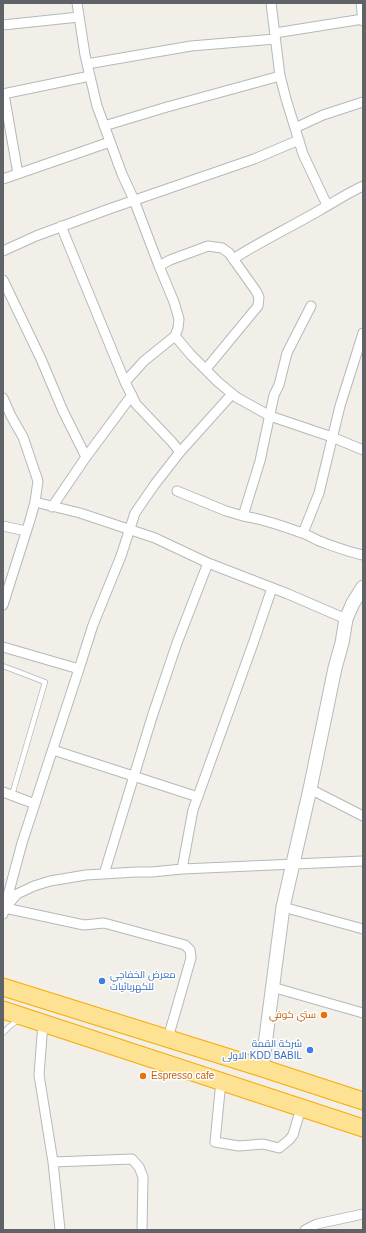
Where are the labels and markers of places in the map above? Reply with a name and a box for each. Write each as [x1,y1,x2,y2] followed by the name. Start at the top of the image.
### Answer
[110,969,176,992] place label: معرض الخفاجي للكهربائيات
[97,976,107,986] marker: معرض الخفاجي للكهربائيات
[269,1009,316,1021] place label: ستي كوفي
[319,1010,329,1020] marker: ستي كوفي
[222,1038,302,1062] place label: شركة القمة الاولى KDD BABIL
[305,1045,315,1055] marker: شركة القمة الاولى KDD BABIL
[151,1070,214,1082] place label: Espresso cafe
[138,1071,148,1081] marker: Espresso cafe

